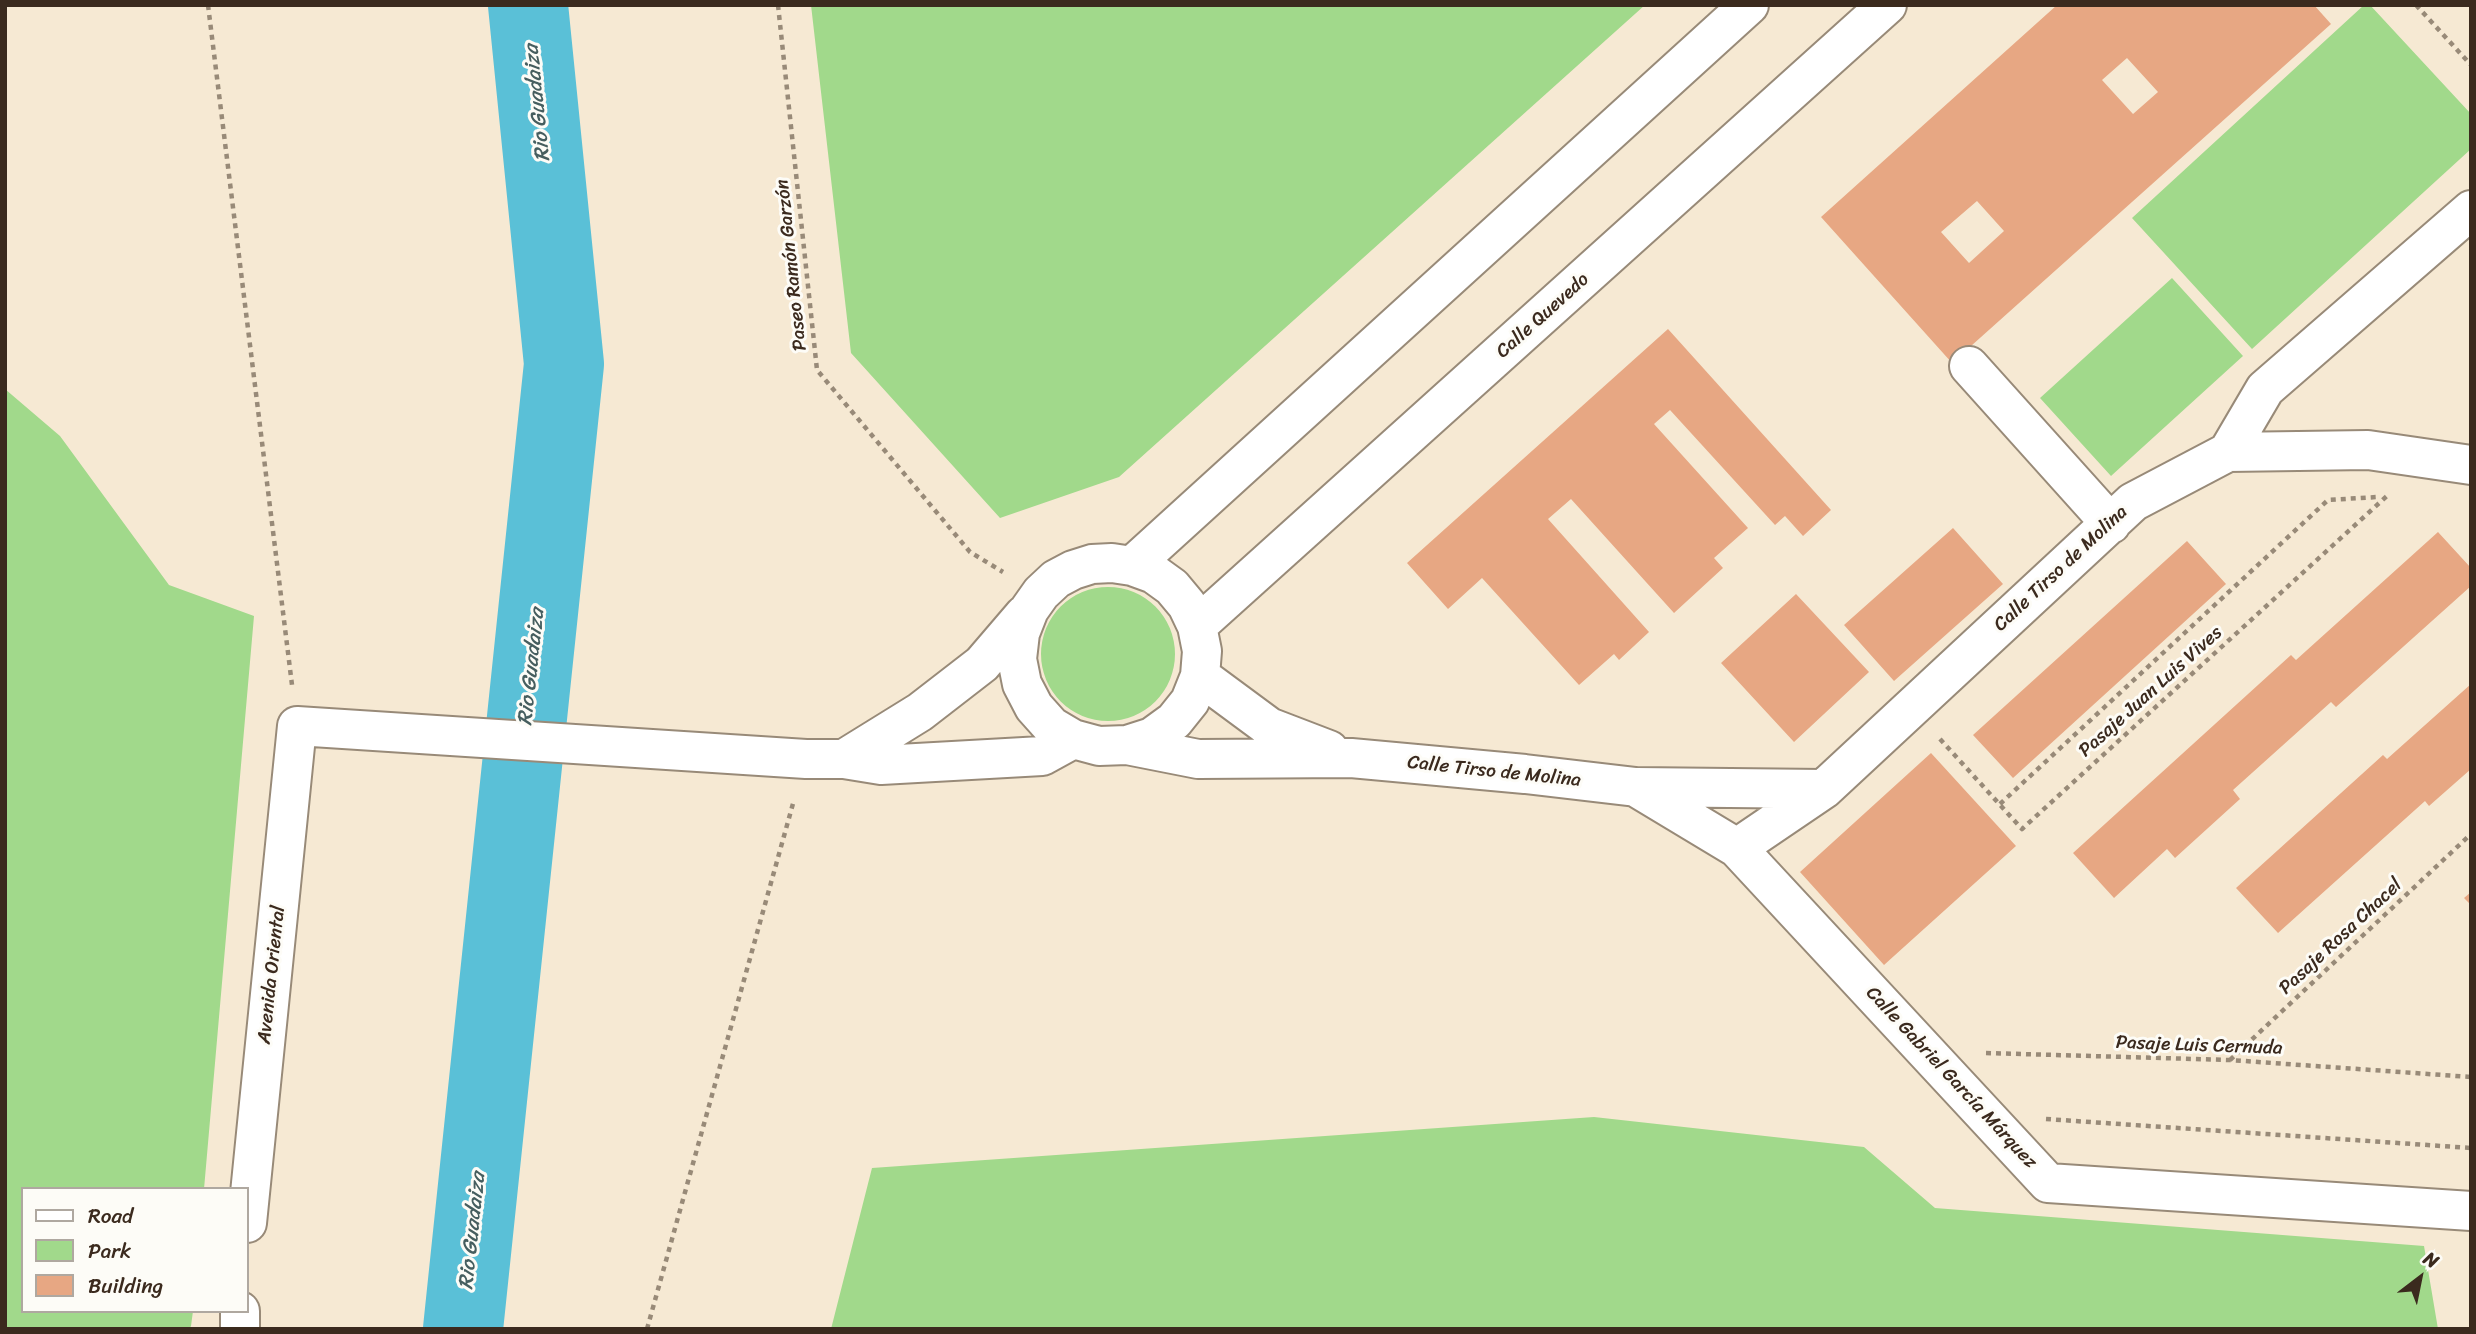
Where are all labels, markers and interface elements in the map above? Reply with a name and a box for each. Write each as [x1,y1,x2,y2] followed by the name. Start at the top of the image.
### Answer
[519,43,557,163] water label: Rio Guadaiza
[772,178,812,352] street label: Paseo Ramón Garzón
[1492,268,1594,364] street label: Calle Quevedo
[1990,501,2132,637] street label: Calle Tirso de Molina
[513,607,551,727] water label: Rio Guadaiza
[2075,622,2227,762] street label: Pasaje Juan Luis Vives
[1406,752,1582,792] street label: Calle Tirso de Molina
[2275,874,2407,1000] street label: Pasaje Rosa Chacel
[253,905,291,1045] street label: Avenida Oriental
[1861,982,2041,1174] street label: Calle Gabriel García Márquez
[2115,1032,2283,1060] street label: Pasaje Luis Cernuda
[454,1171,492,1291] water label: Rio Guadaiza
[21,1187,248,1313] legend
[88,1197,133,1235] text: Road
[88,1232,131,1270] text: Park
[2417,1242,2446,1277] text: N
[2385,1243,2455,1313] north arrow
[88,1267,163,1305] text: Building

